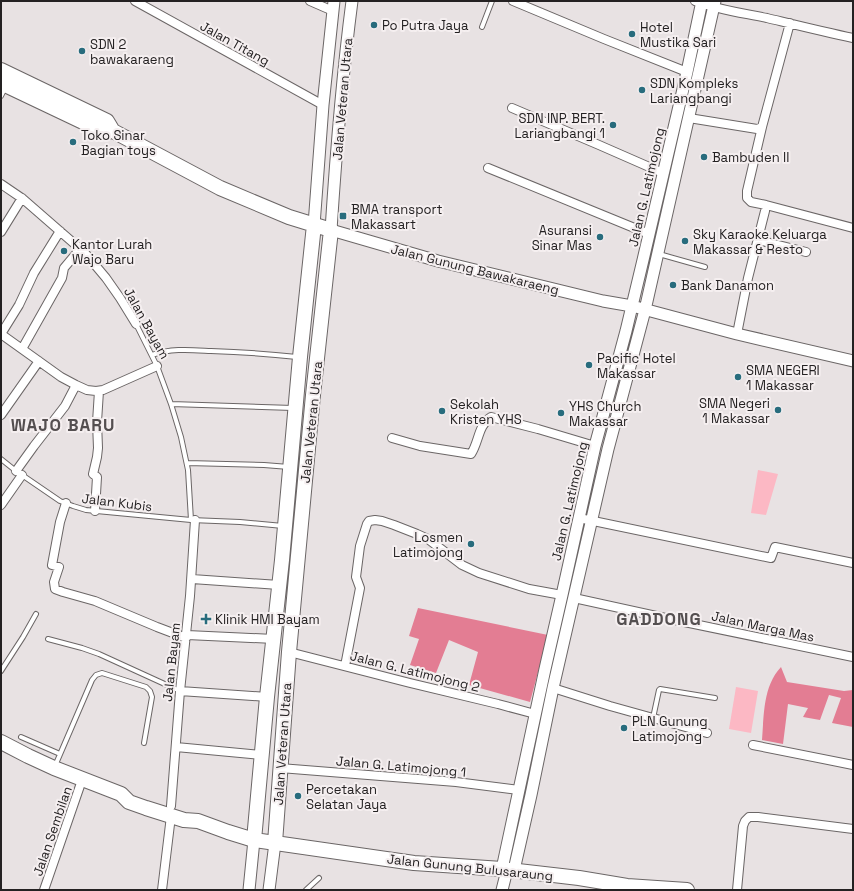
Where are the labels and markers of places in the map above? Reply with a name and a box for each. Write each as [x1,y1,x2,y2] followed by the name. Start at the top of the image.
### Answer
[382,17,469,34] place label: Po Putra Jaya
[640,19,716,51] place label: Hotel Mustika Sari
[369,20,379,30] marker: Po Putra Jaya
[627,29,637,39] marker: Hotel Mustika Sari
[90,36,174,68] place label: SDN 2 bawakaraeng
[77,46,87,56] marker: SDN 2 bawakaraeng
[650,75,738,107] place label: SDN Kompleks Lariangbangi
[637,85,647,95] marker: SDN Kompleks Lariangbangi
[514,110,605,142] place label: SDN INP. BERT. Lariangbangi 1
[608,120,618,130] marker: SDN INP. BERT. Lariangbangi 1
[81,127,156,159] place label: Toko Sinar Bagian toys
[68,137,78,147] marker: Toko Sinar Bagian toys
[712,149,789,166] place label: Bambuden II
[699,152,709,162] marker: Bambuden II
[351,201,442,233] place label: BMA transport Makassart
[338,211,348,221] marker: BMA transport Makassart
[532,222,592,254] place label: Asuransi Sinar Mas
[693,226,827,258] place label: Sky Karaoke Keluarga Makassar & Resto
[595,232,605,242] marker: Asuransi Sinar Mas
[72,236,152,268] place label: Kantor Lurah Wajo Baru
[680,236,690,246] marker: Sky Karaoke Keluarga Makassar & Resto
[59,246,69,256] marker: Kantor Lurah Wajo Baru
[681,277,774,294] place label: Bank Danamon
[668,280,678,290] marker: Bank Danamon
[597,350,676,382] place label: Pacific Hotel Makassar
[584,360,594,370] marker: Pacific Hotel Makassar
[746,362,820,394] place label: SMA NEGERI 1 Makassar
[733,372,743,382] marker: SMA NEGERI 1 Makassar
[699,395,770,427] place label: SMA Negeri 1 Makassar
[450,396,522,428] place label: Sekolah Kristen YHS
[569,398,641,430] place label: YHS Church Makassar
[773,405,783,415] marker: SMA Negeri 1 Makassar
[437,406,447,416] marker: Sekolah Kristen YHS
[556,408,566,418] marker: YHS Church Makassar
[393,529,463,561] place label: Losmen Latimojong
[466,539,476,549] marker: Losmen Latimojong
[215,611,320,628] place label: Klinik HMI Bayam
[200,613,212,625] marker: Klinik HMI Bayam
[632,713,708,745] place label: PLN Gunung Latimojong
[619,723,629,733] marker: PLN Gunung Latimojong
[306,781,387,813] place label: Percetakan Selatan Jaya
[293,791,303,801] marker: Percetakan Selatan Jaya

